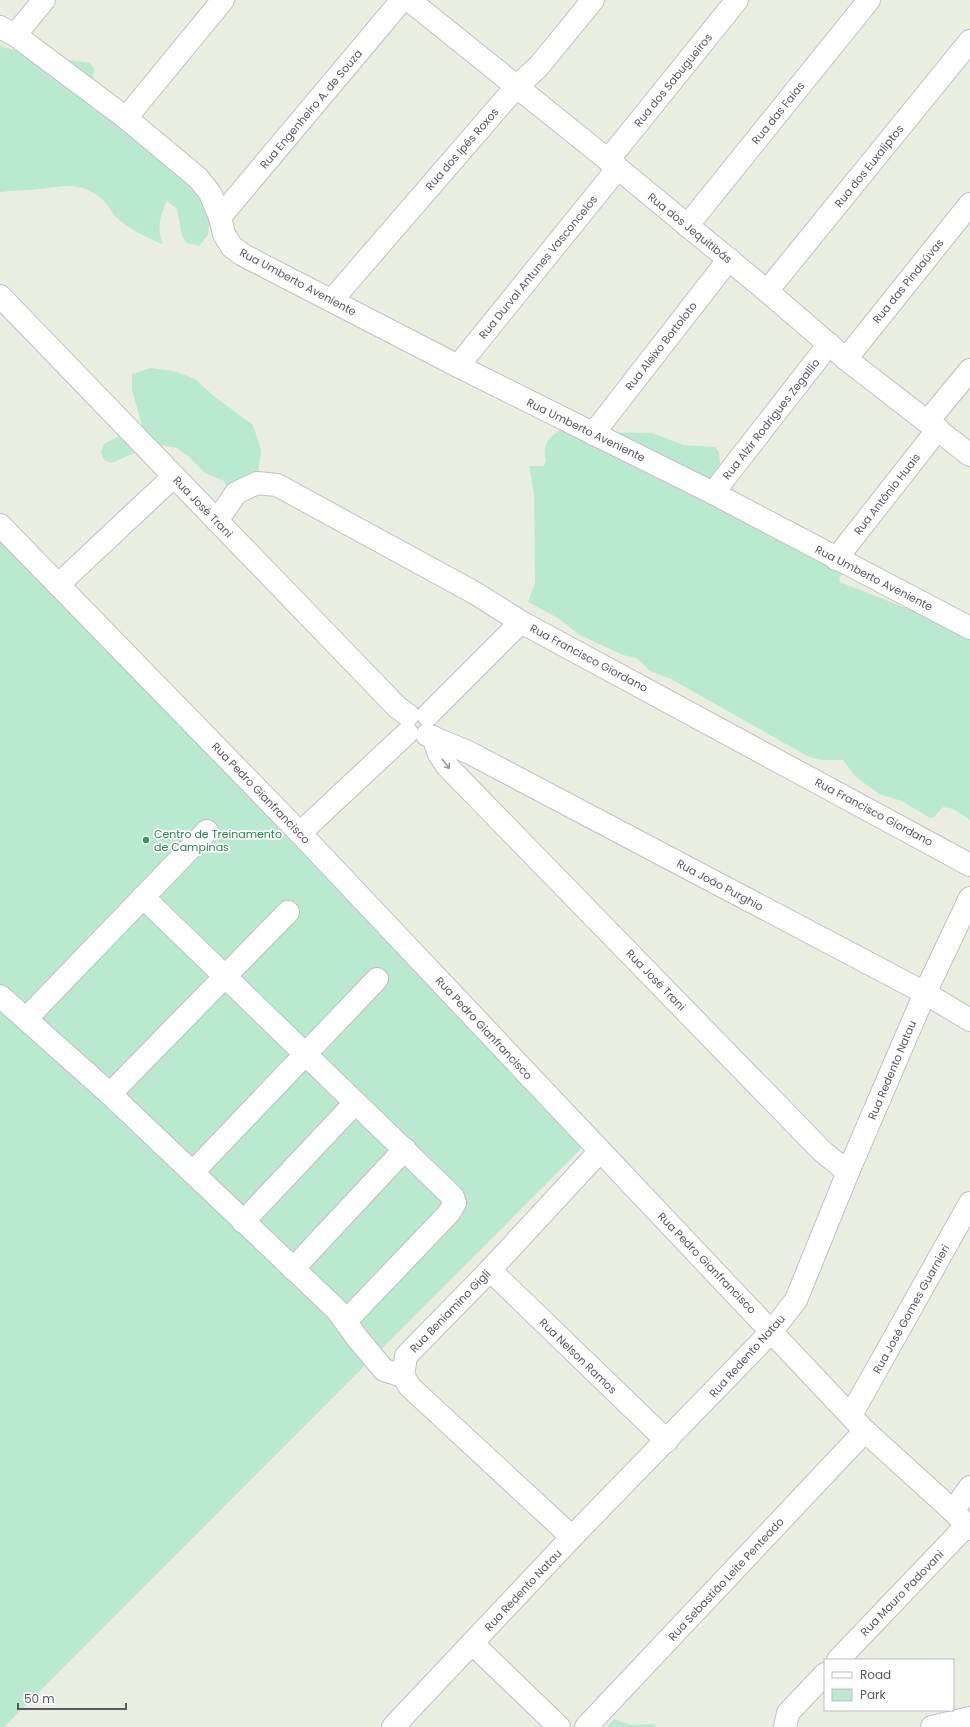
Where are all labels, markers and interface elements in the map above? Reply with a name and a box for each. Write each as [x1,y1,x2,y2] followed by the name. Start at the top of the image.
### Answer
[630,29,716,130] street label: Rua dos Sabugueiros
[256,46,366,172] street label: Rua Engenheiro A. de Souza
[748,78,808,148] street label: Rua das Faias
[422,104,503,194] street label: Rua dos Ipês Roxos
[831,121,908,211] street label: Rua dos Euxaliptos
[644,189,736,267] street label: Rua dos Jequitibás
[475,192,601,342] street label: Rua Durval Antunes Vasconcelos
[869,235,947,327] street label: Rua das Pindaúvas
[237,244,359,320] street label: Rua Umberto Aveniente
[621,298,701,394] street label: Rua Aleixo Bortoloto
[719,355,823,483] street label: Rua Alzir Rodrigues Zegallio
[524,394,648,466] street label: Rua Umberto Aveniente
[850,450,924,538] street label: Rua Antônio Huais
[170,473,237,541] street label: Rua José Trani
[812,541,936,615] street label: Rua Umberto Aveniente
[527,620,651,696] street label: Rua Francisco Giordano
[208,739,314,847] street label: Rua Pedro Gianfrancisco
[442,758,451,769] one-way arrow
[812,774,936,850] street label: Rua Francisco Giordano
[154,826,282,855] place label: Centro de Treinamento de Campinas
[141,835,151,845] marker: Centro de Treinamento de Campinas
[674,855,766,915] street label: Rua João Purghio
[623,946,690,1014] street label: Rua José Trani
[432,973,536,1083] street label: Rua Pedro Gianfrancisco
[864,1018,920,1122] street label: Rua Redento Natau
[654,1209,760,1317] street label: Rua Pedro Gianfrancisco
[869,1241,953,1376] street label: Rua José Gomes Guarnieri
[406,1266,494,1356] street label: Rua Beniamino Gigli
[705,1311,789,1401] street label: Rua Redento Natau
[536,1315,621,1397] street label: Rua Nelson Ramos
[665,1514,787,1644] street label: Rua Sebastião Leite Penteado
[481,1546,565,1634] street label: Rua Redento Natau
[857,1546,947,1639] street label: Rua Mauro Padovani
[824,1659,954,1711] legend
[860,1666,891,1683] text: Road
[18,1685,126,1711] scale bar
[860,1686,887,1703] text: Park
[24,1690,55,1707] text: 50 m

